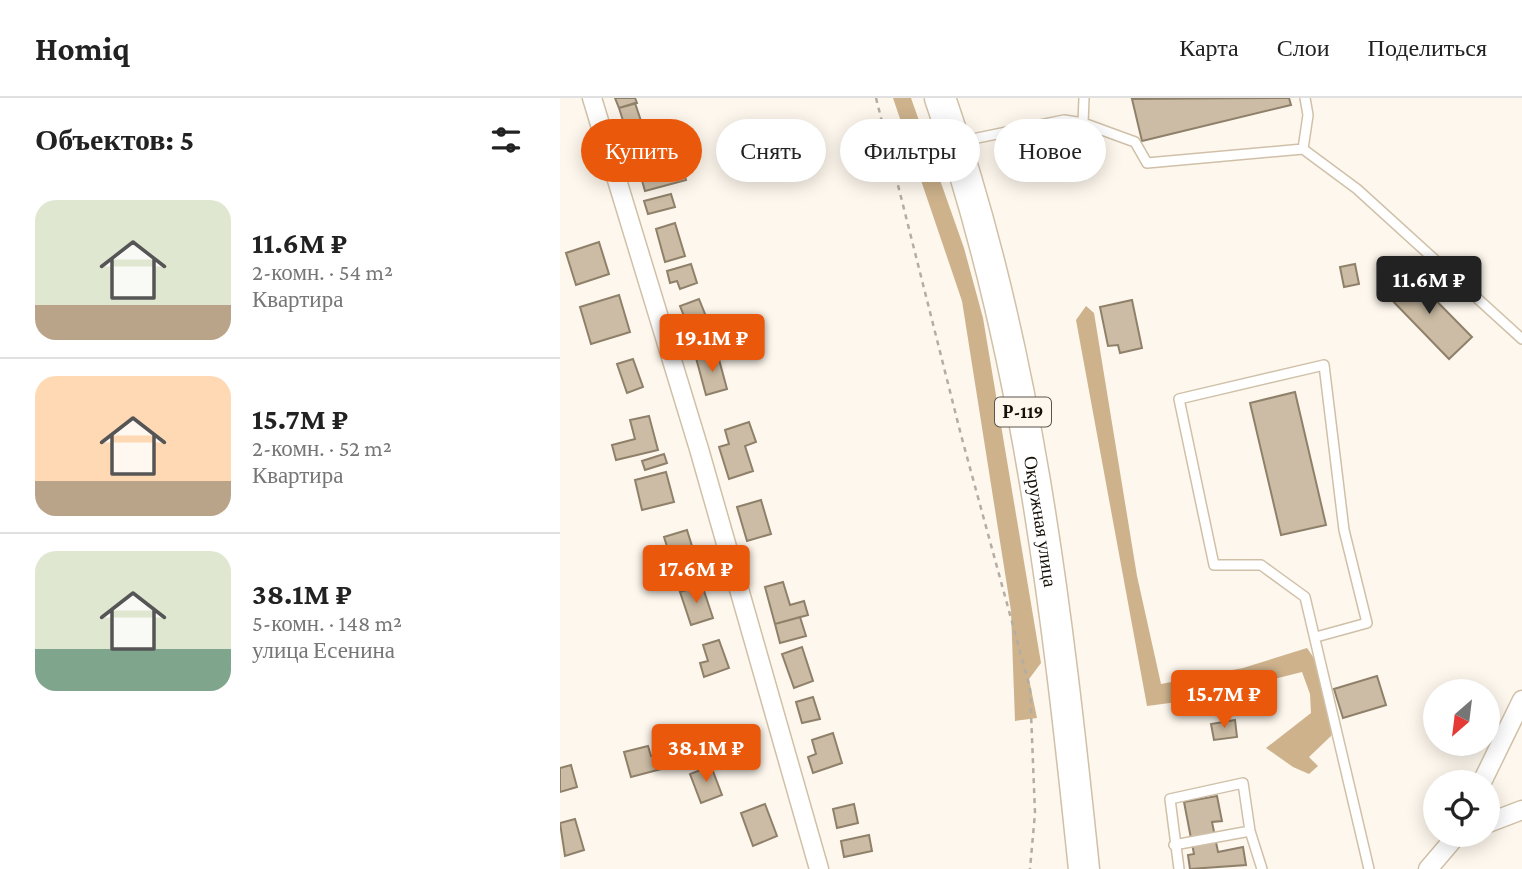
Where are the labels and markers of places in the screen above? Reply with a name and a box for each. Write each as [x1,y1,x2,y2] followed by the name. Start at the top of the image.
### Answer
[1364,256,1494,316] pin: 11.6M ₽
[647,314,777,374] pin: 19.1M ₽
[631,546,761,605] pin: 17.6M ₽
[1159,670,1289,730] pin: 15.7M ₽
[641,724,771,784] pin: 38.1M ₽

